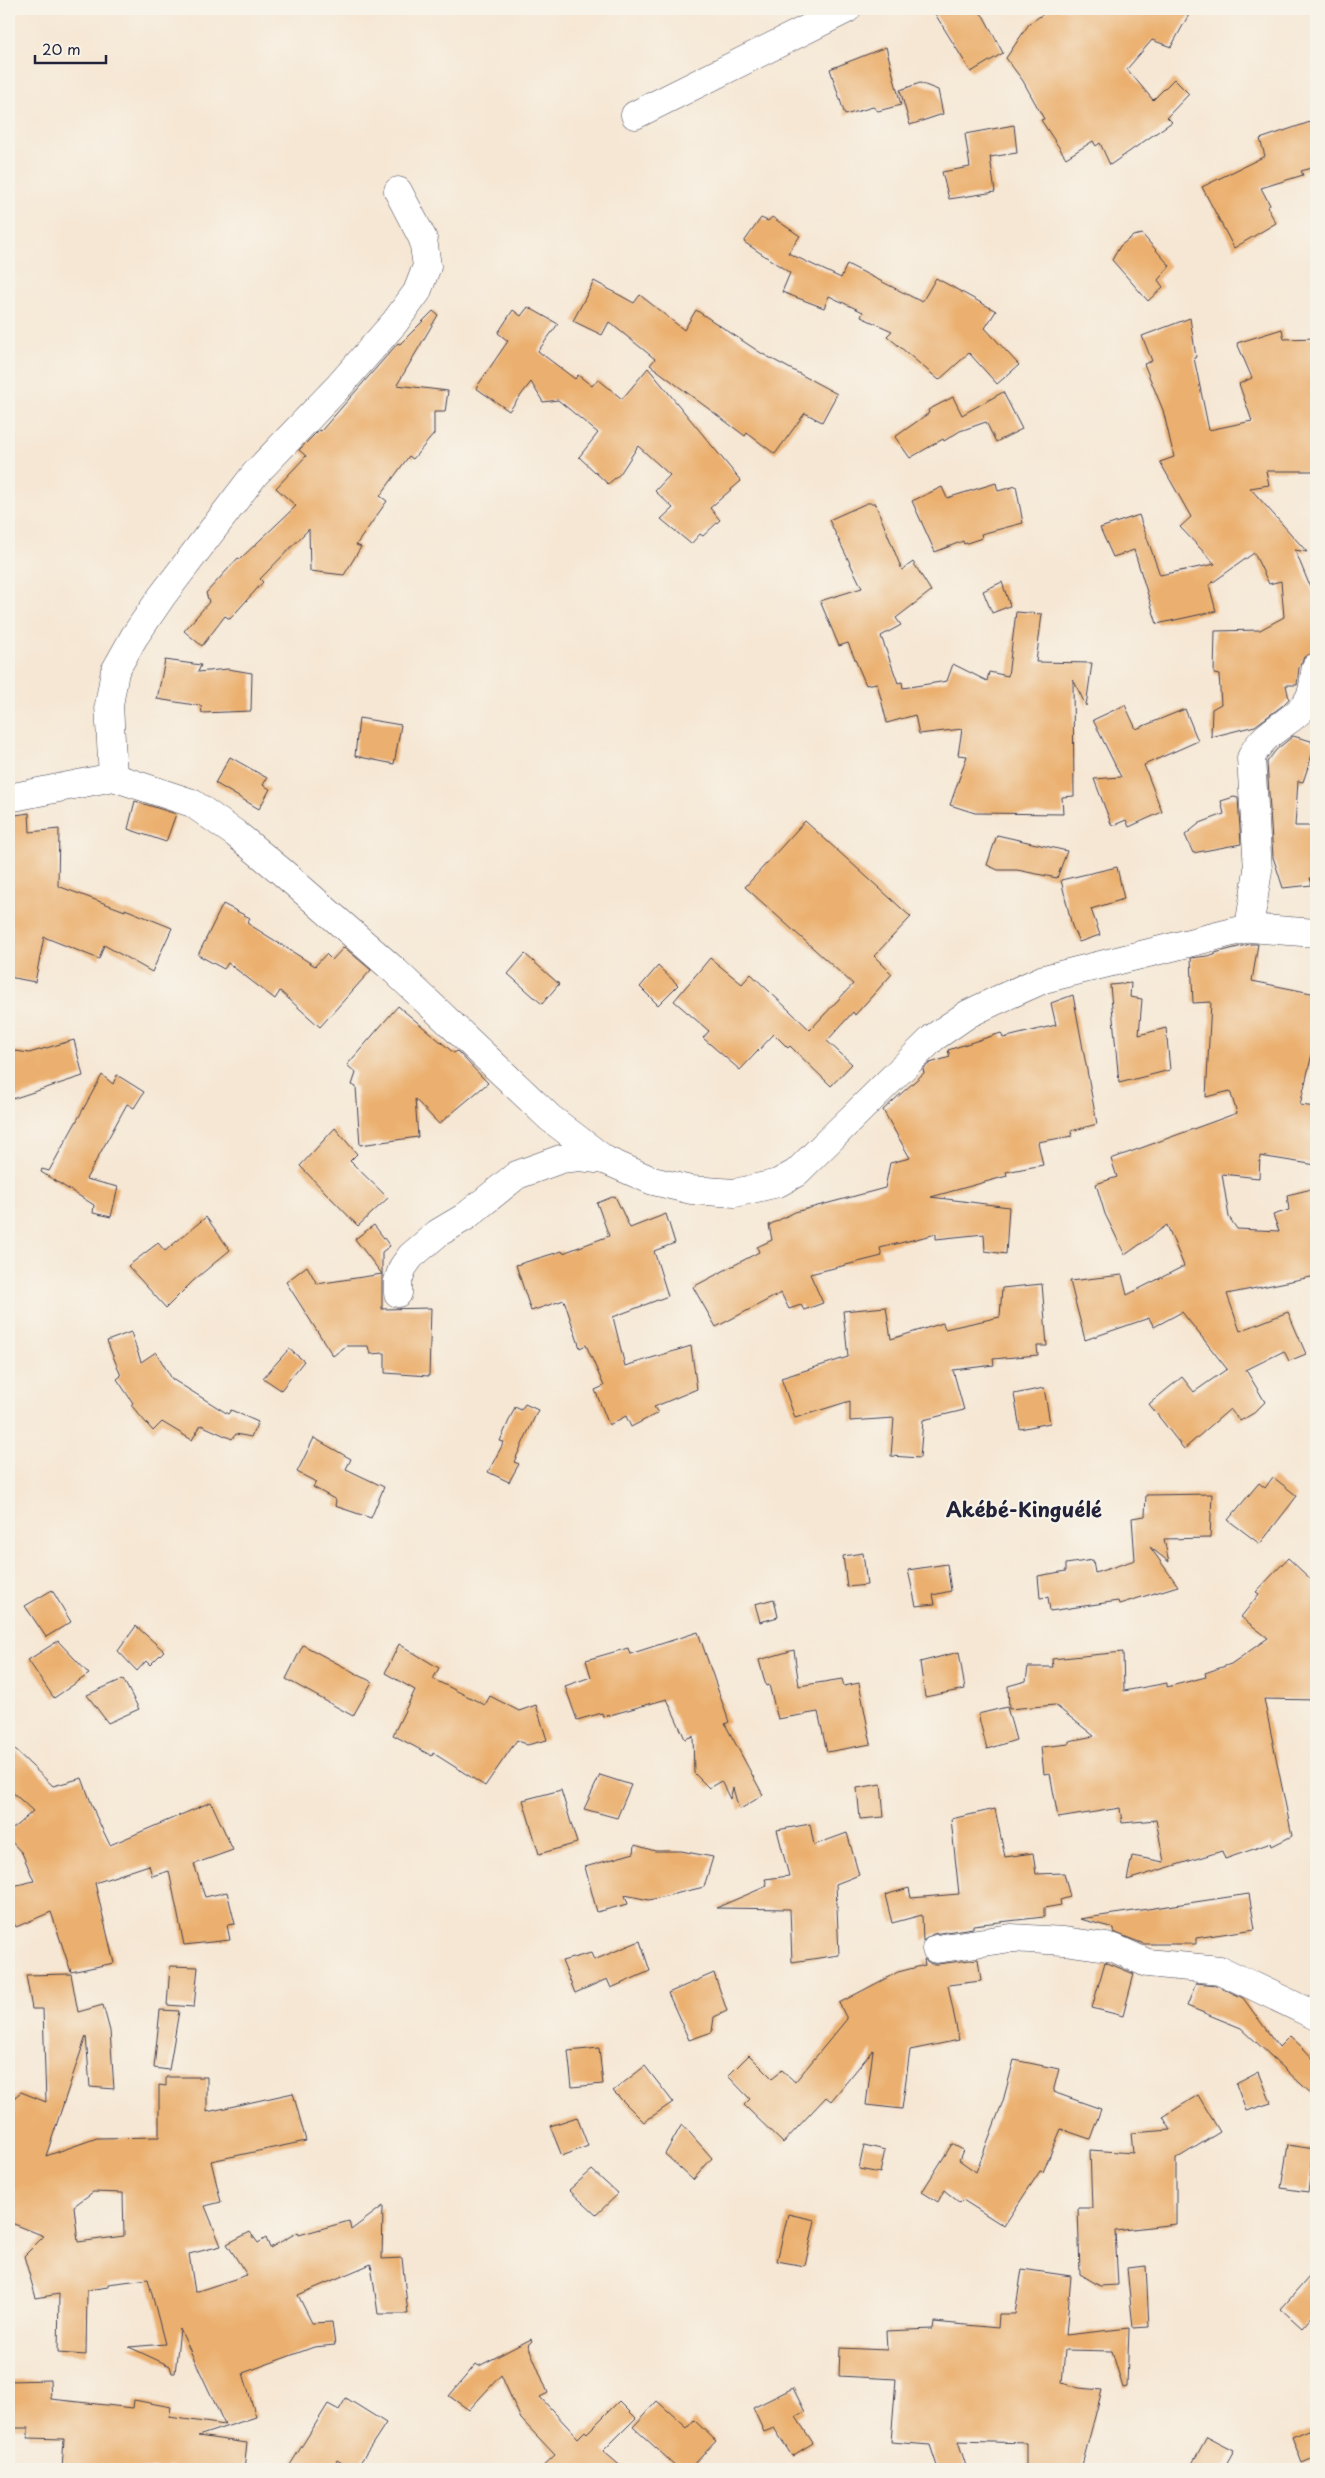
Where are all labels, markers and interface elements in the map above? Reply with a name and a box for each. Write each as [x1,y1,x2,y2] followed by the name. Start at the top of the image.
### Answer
[35,32,106,64] scale bar
[42,37,81,60] text: 20 m
[946,1494,1102,1524] district label: Akébé-Kinguélé

